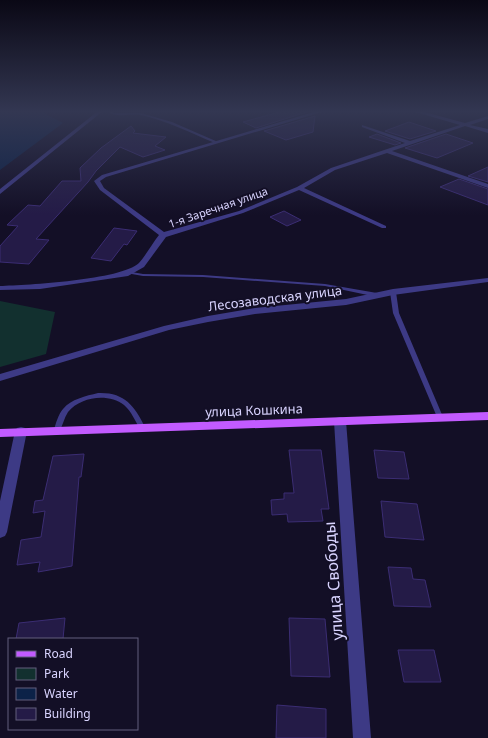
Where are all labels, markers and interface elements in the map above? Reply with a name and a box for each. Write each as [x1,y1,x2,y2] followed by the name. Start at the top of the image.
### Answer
[166,183,270,231] street label: 1-я Заречная улица
[207,281,343,315] street label: Лесозаводская улица
[205,399,303,421] street label: улица Кошкина
[318,521,348,641] street label: улица Свободы
[8,638,138,730] legend
[44,645,73,662] text: Road
[44,665,70,682] text: Park
[44,685,78,702] text: Water
[44,705,91,722] text: Building

